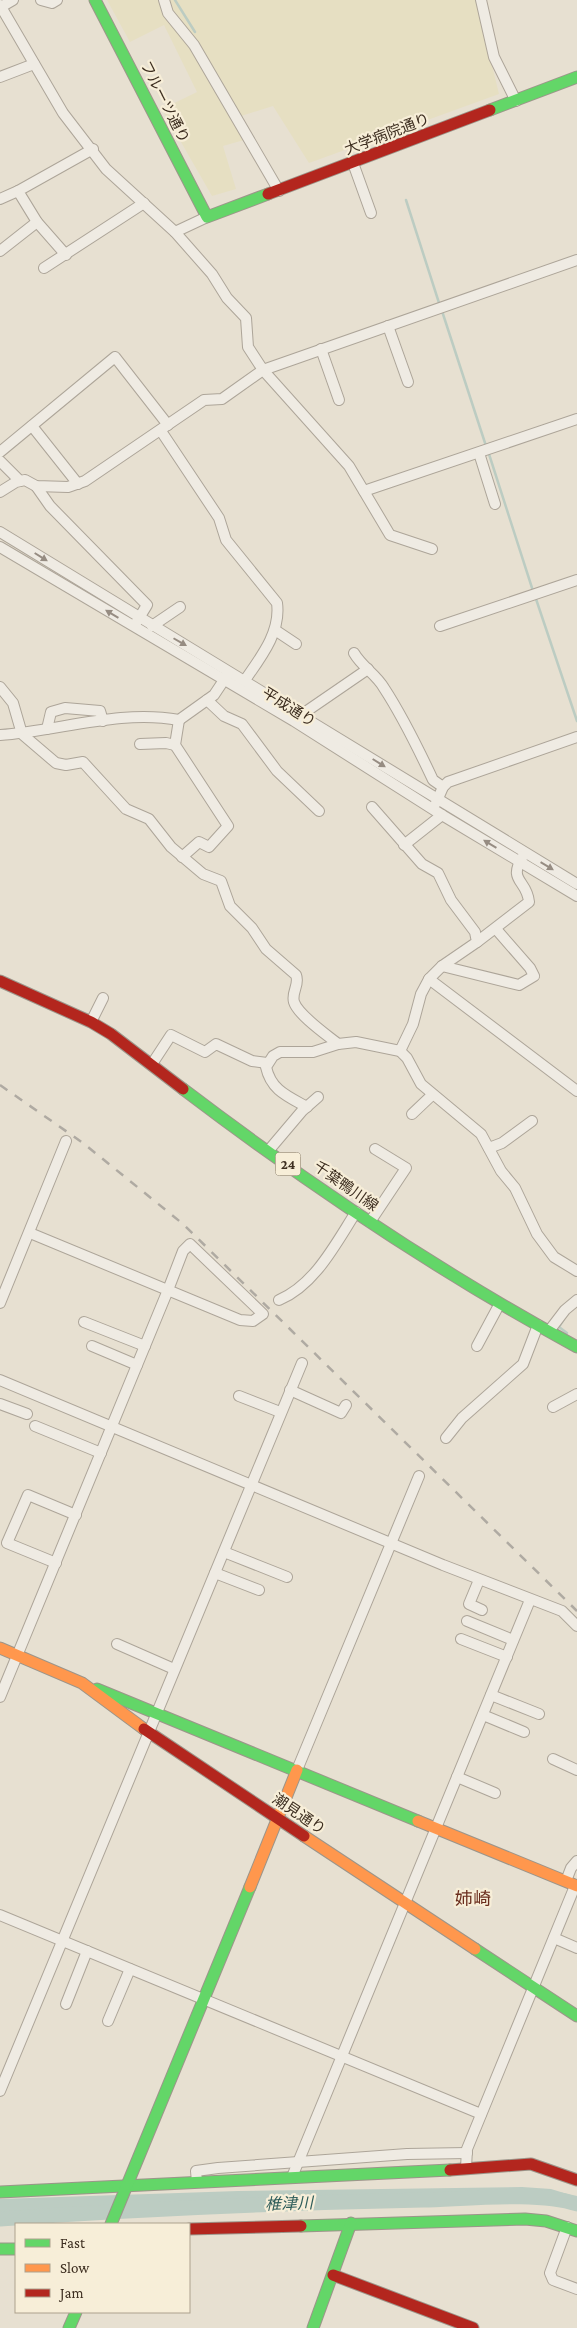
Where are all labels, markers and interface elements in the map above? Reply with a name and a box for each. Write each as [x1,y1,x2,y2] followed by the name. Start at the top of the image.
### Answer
[138,58,192,146] street label: フルーツ通り
[342,110,432,158] street label: 大学病院通り
[35,553,48,562] one-way arrow
[106,609,119,618] one-way arrow
[173,638,188,646] one-way arrow
[259,684,319,730] street label: 平成通り
[372,758,385,767] one-way arrow
[483,840,496,849] one-way arrow
[540,862,553,871] one-way arrow
[276,1152,300,1176] road number: 24
[311,1158,381,1214] street label: 千葉鴨川線
[270,1791,328,1837] street label: 潮見通り
[455,1889,491,1909] district label: 姉崎
[265,2194,315,2213] water label: 椎津川
[15,2223,190,2313] legend
[60,2235,86,2251] text: Fast
[60,2260,90,2276] text: Slow
[58,2285,83,2302] text: Jam

